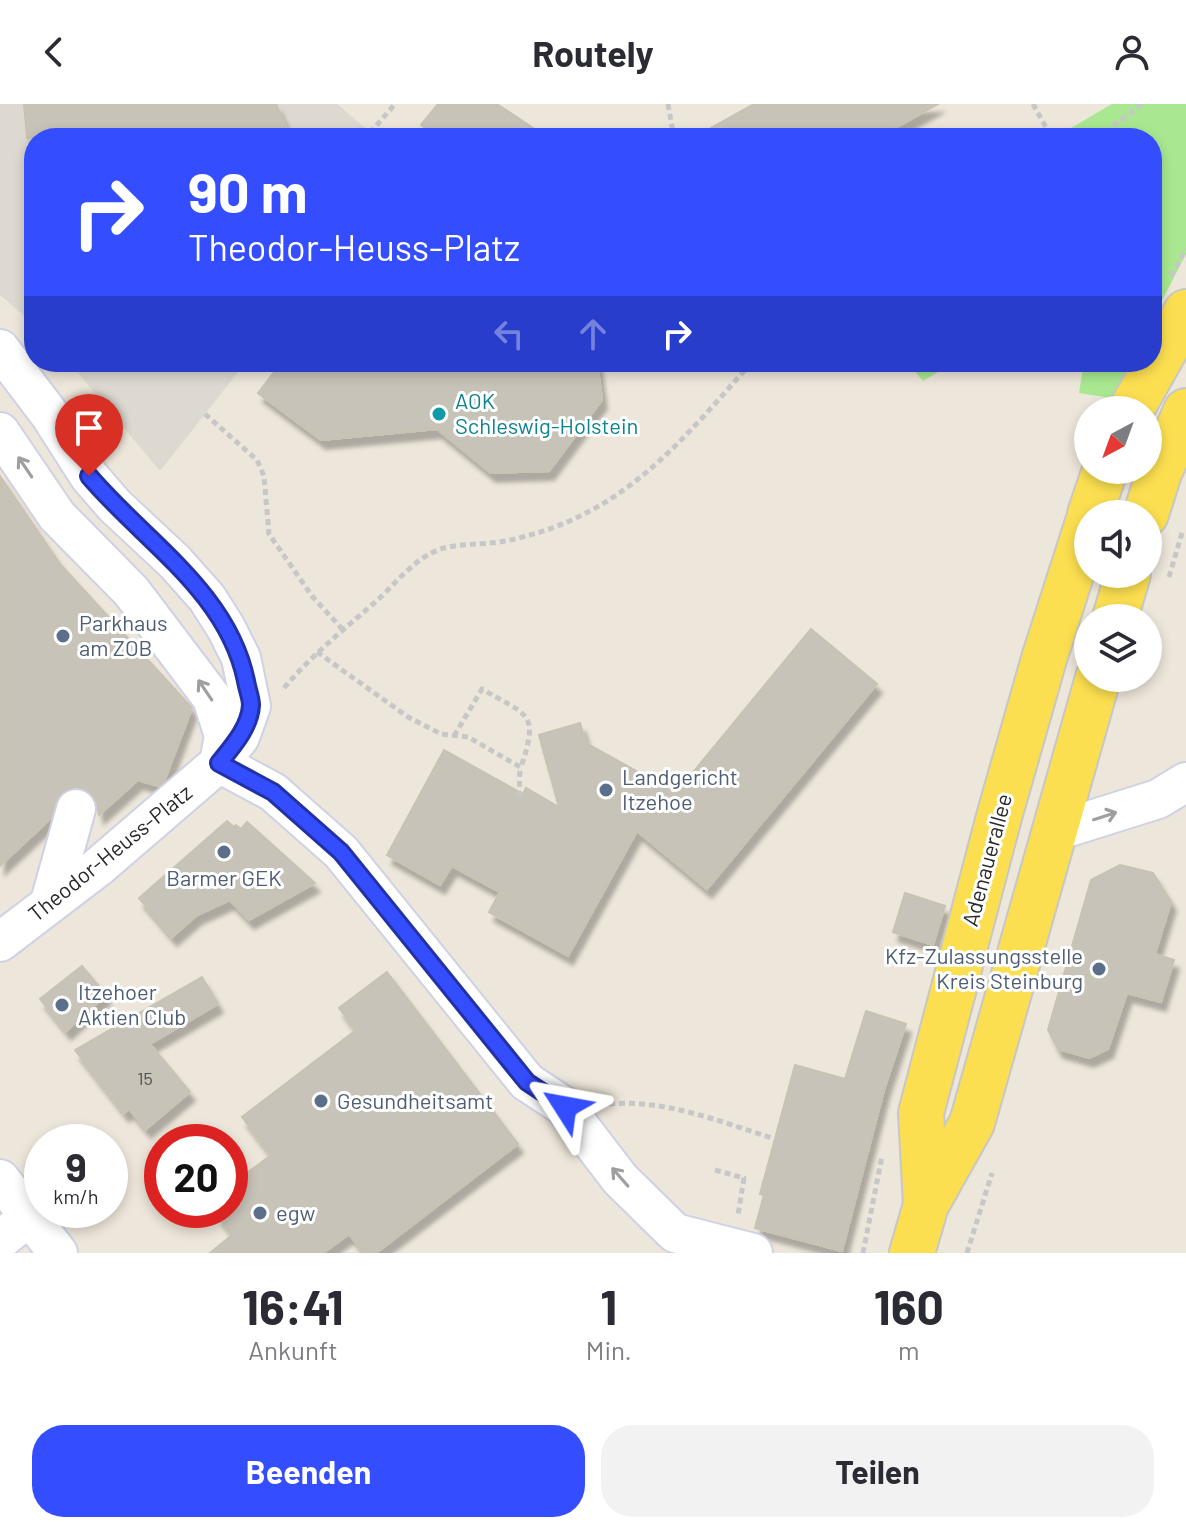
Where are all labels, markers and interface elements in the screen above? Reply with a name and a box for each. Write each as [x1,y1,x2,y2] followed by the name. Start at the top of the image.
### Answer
[32,30,76,74] icon: back
[1110,30,1154,74] icon: person
[532,31,654,74] text: Routely
[188,157,308,224] text: 90 m
[56,160,160,264] icon: right
[188,225,520,268] text: Theodor-Heuss-Platz
[487,312,531,356] icon: left
[571,312,615,356] icon: ahead
[655,312,699,356] icon: right
[455,387,638,438] place label: AOK Schleswig-Holstein
[55,394,123,476] pin
[1074,396,1162,484] north arrow
[1074,396,1162,692] map controls
[430,405,448,423] marker: AOK Schleswig-Holstein
[67,406,111,450] icon: arrive
[17,456,33,478] one-way arrow
[1074,500,1162,588] button: sound
[1074,604,1162,692] button: layers
[79,609,168,660] place label: Parkhaus am ZOB
[54,627,72,645] marker: Parkhaus am ZOB
[197,679,214,701] one-way arrow
[622,763,738,814] place label: Landgericht Itzehoe
[22,778,196,926] street label: Theodor-Heuss-Platz
[597,781,615,799] marker: Landgericht Itzehoe
[956,791,1016,929] street label: Adenauerallee
[1092,808,1118,823] one-way arrow
[215,843,233,861] marker: Barmer GEK
[166,864,282,890] place label: Barmer GEK
[885,942,1083,993] place label: Kfz-Zulassungsstelle Kreis Steinburg
[1090,960,1108,978] marker: Kfz-Zulassungsstelle Kreis Steinburg
[78,978,186,1029] place label: Itzehoer Aktien Club
[53,996,71,1014] marker: Itzehoer Aktien Club
[523,1065,607,1149] position arrow
[137,1067,153,1089] house number: 15
[337,1087,493,1113] place label: Gesundheitsamt
[312,1092,330,1110] marker: Gesundheitsamt
[144,1124,248,1228] speed limit sign: 20
[65,1142,87,1190] text: 9
[611,1168,629,1188] one-way arrow
[53,1184,99,1208] text: km/h
[276,1199,315,1225] place label: egw
[251,1204,269,1222] marker: egw
[242,1277,344,1335] text: 16:41
[600,1277,617,1335] text: 1
[874,1277,944,1335] text: 160
[248,1334,338,1365] text: Ankunft
[586,1334,632,1365] text: Min.
[898,1334,920,1365] text: m
[32,1425,585,1517] button: Beenden
[601,1425,1154,1517] button: Teilen

